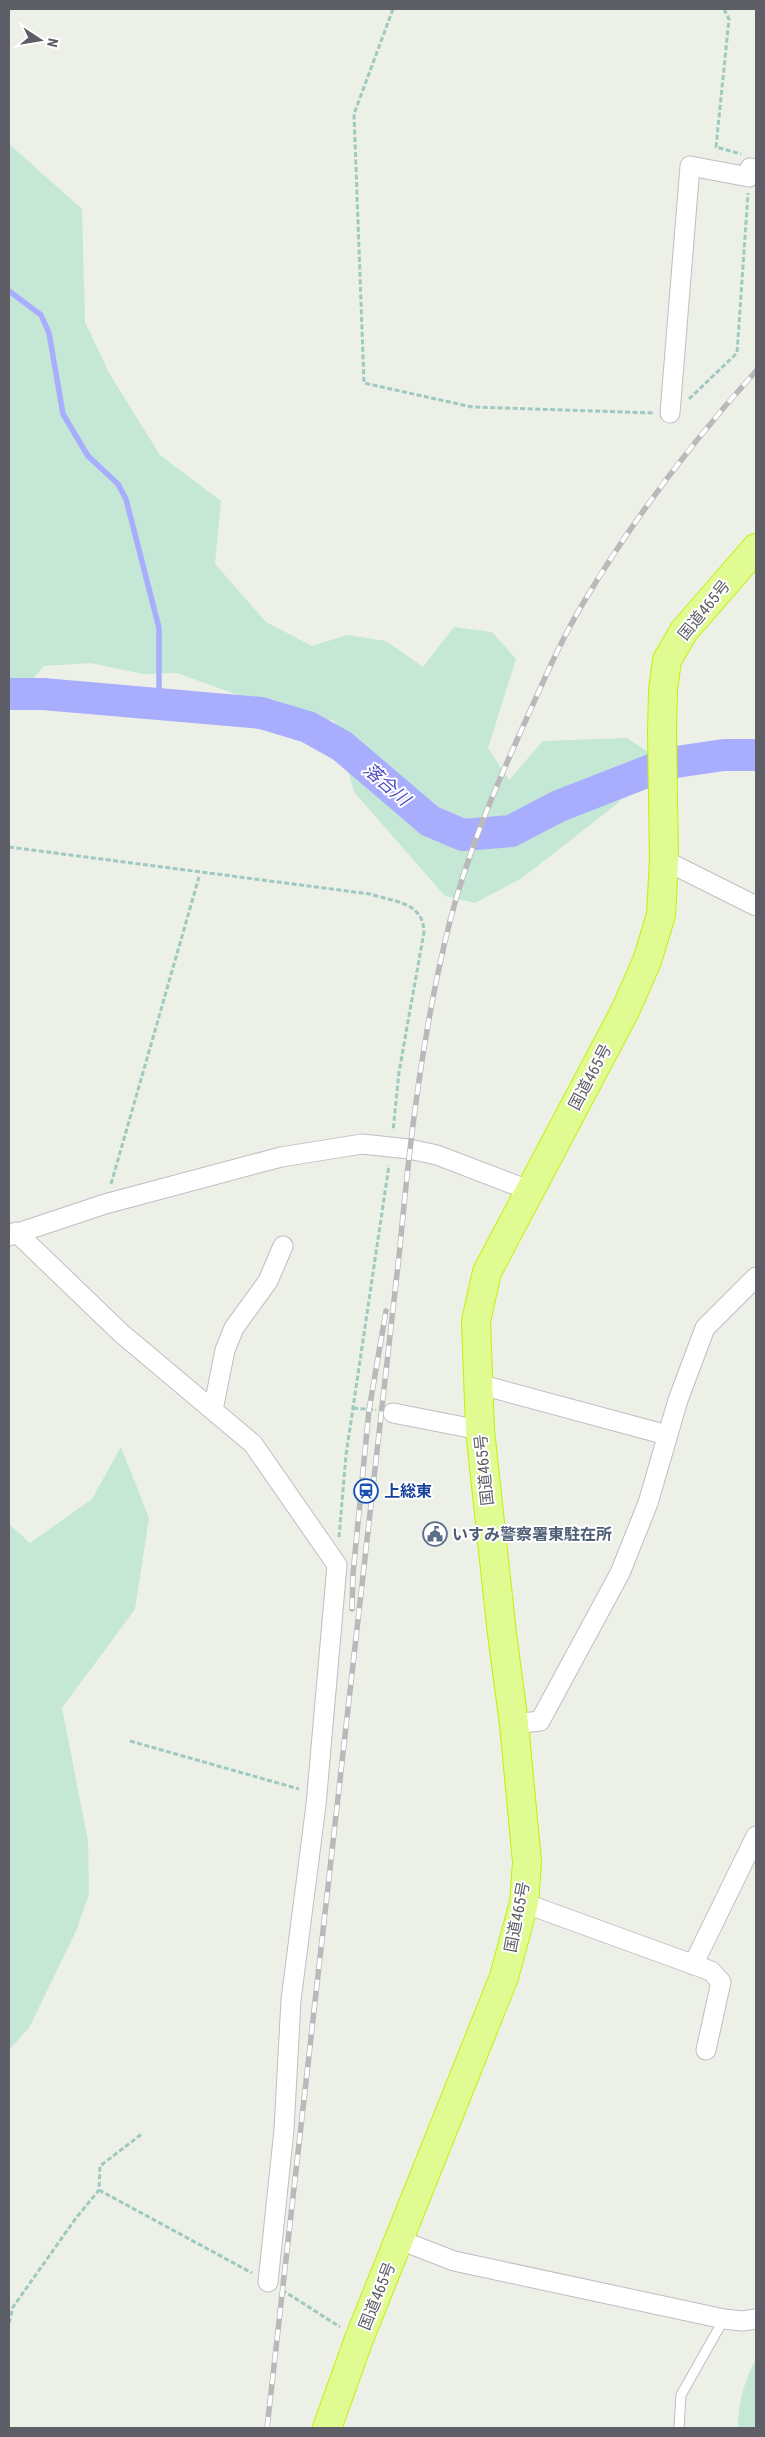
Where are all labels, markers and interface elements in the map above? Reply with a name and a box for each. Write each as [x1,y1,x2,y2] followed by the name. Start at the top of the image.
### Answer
[15,15,65,65] north arrow
[44,37,61,49] text: N
[674,576,734,644] street label: 国道465号
[360,758,416,811] water label: 落合川
[565,1041,615,1113] street label: 国道465号
[471,1433,497,1507] street label: 国道465号
[353,1478,379,1504] station icon: 上総東
[384,1482,432,1501] place label: 上総東
[422,1521,448,1547] public building icon: いすみ警察署東駐在所
[452,1525,612,1544] place label: いすみ警察署東駐在所
[501,1880,533,1954] street label: 国道465号
[355,2259,399,2333] street label: 国道465号

